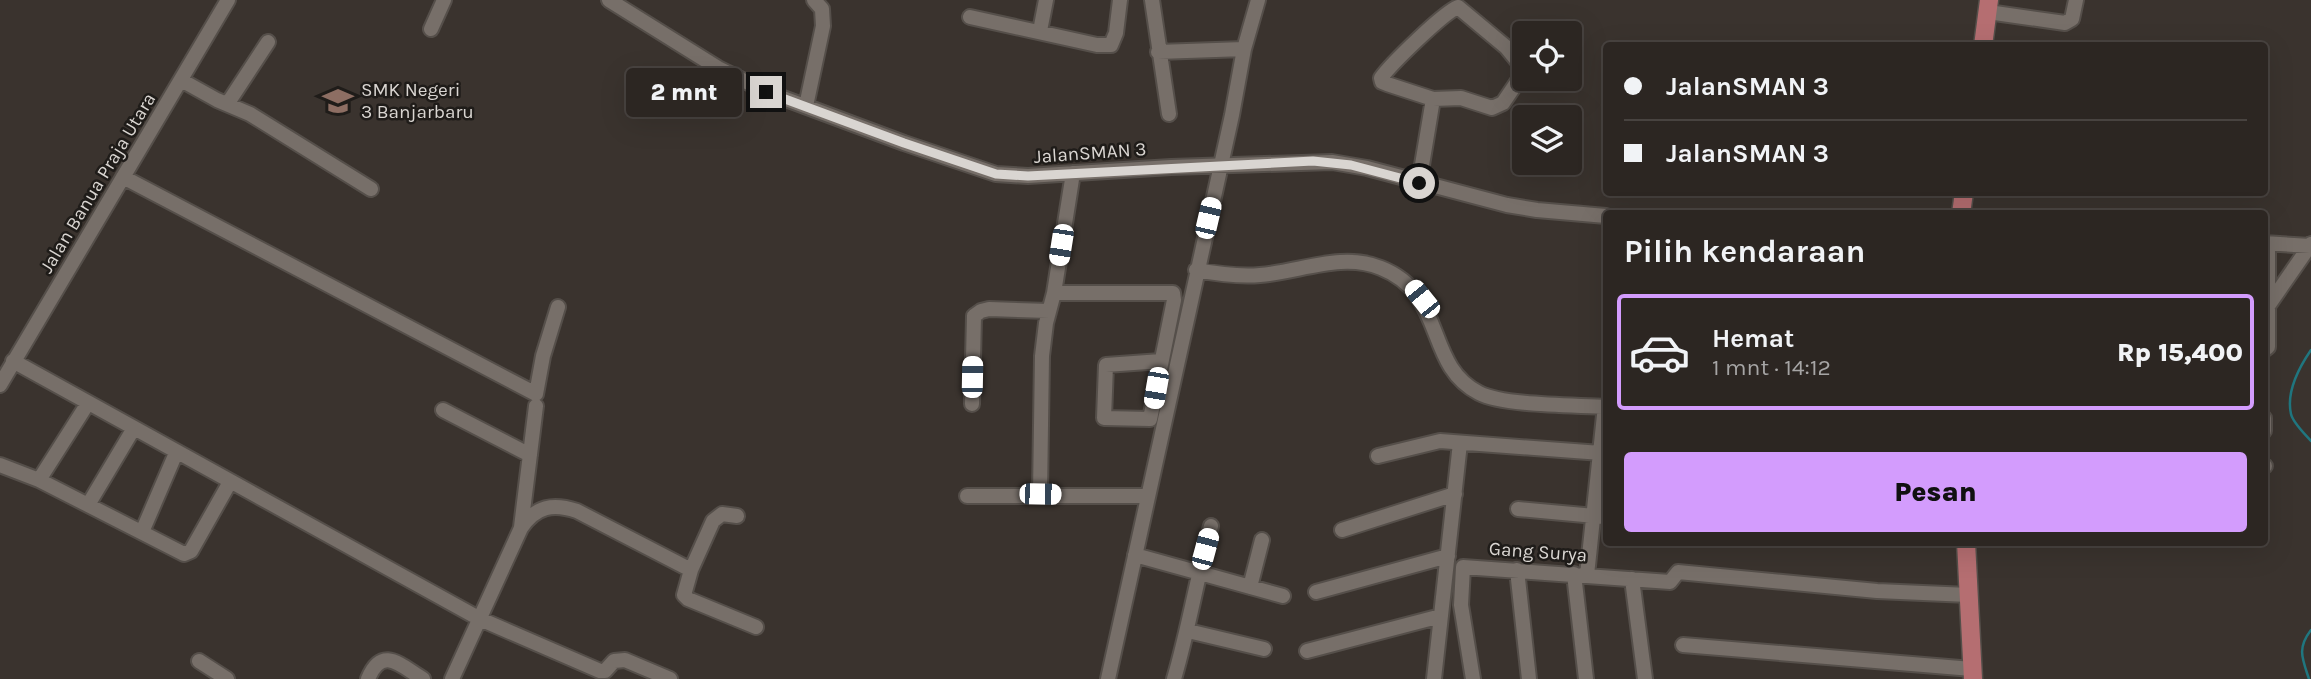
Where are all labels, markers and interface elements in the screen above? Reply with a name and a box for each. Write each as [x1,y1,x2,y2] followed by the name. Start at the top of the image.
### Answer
[1512,21,1582,175] map controls
[1512,21,1582,91] button: locate
[626,68,742,116] callout: 2 mnt
[1666,71,1829,102] text: JalanSMAN 3
[750,76,782,108] route end
[361,79,474,123] place label: SMK Negeri 3 Banjarbaru
[650,79,718,106] text: 2 mnt
[321,84,355,118] school or university icon: SMK Negeri 3 Banjarbaru
[35,89,161,277] street label: Jalan Banua Praja Utara
[1512,105,1582,175] button: layers
[1033,138,1147,168] street label: JalanSMAN 3
[1666,138,1829,169] text: JalanSMAN 3
[1403,167,1435,199] route start
[1194,195,1223,241] car
[1048,223,1075,267] car
[1624,233,1865,270] text: Pilih kendaraan
[1401,276,1444,322] car
[1628,321,1691,384] icon: car
[1712,323,1794,354] text: Hemat
[2117,337,2243,368] text: Rp 15,400
[1712,354,1831,381] text: 1 mnt · 14:12
[962,356,983,398] car
[1143,365,1170,411] car
[1624,452,2247,532] button: Pesan
[1019,483,1062,505] car
[1190,526,1221,572] car
[1488,538,1588,566] street label: Gang Surya

